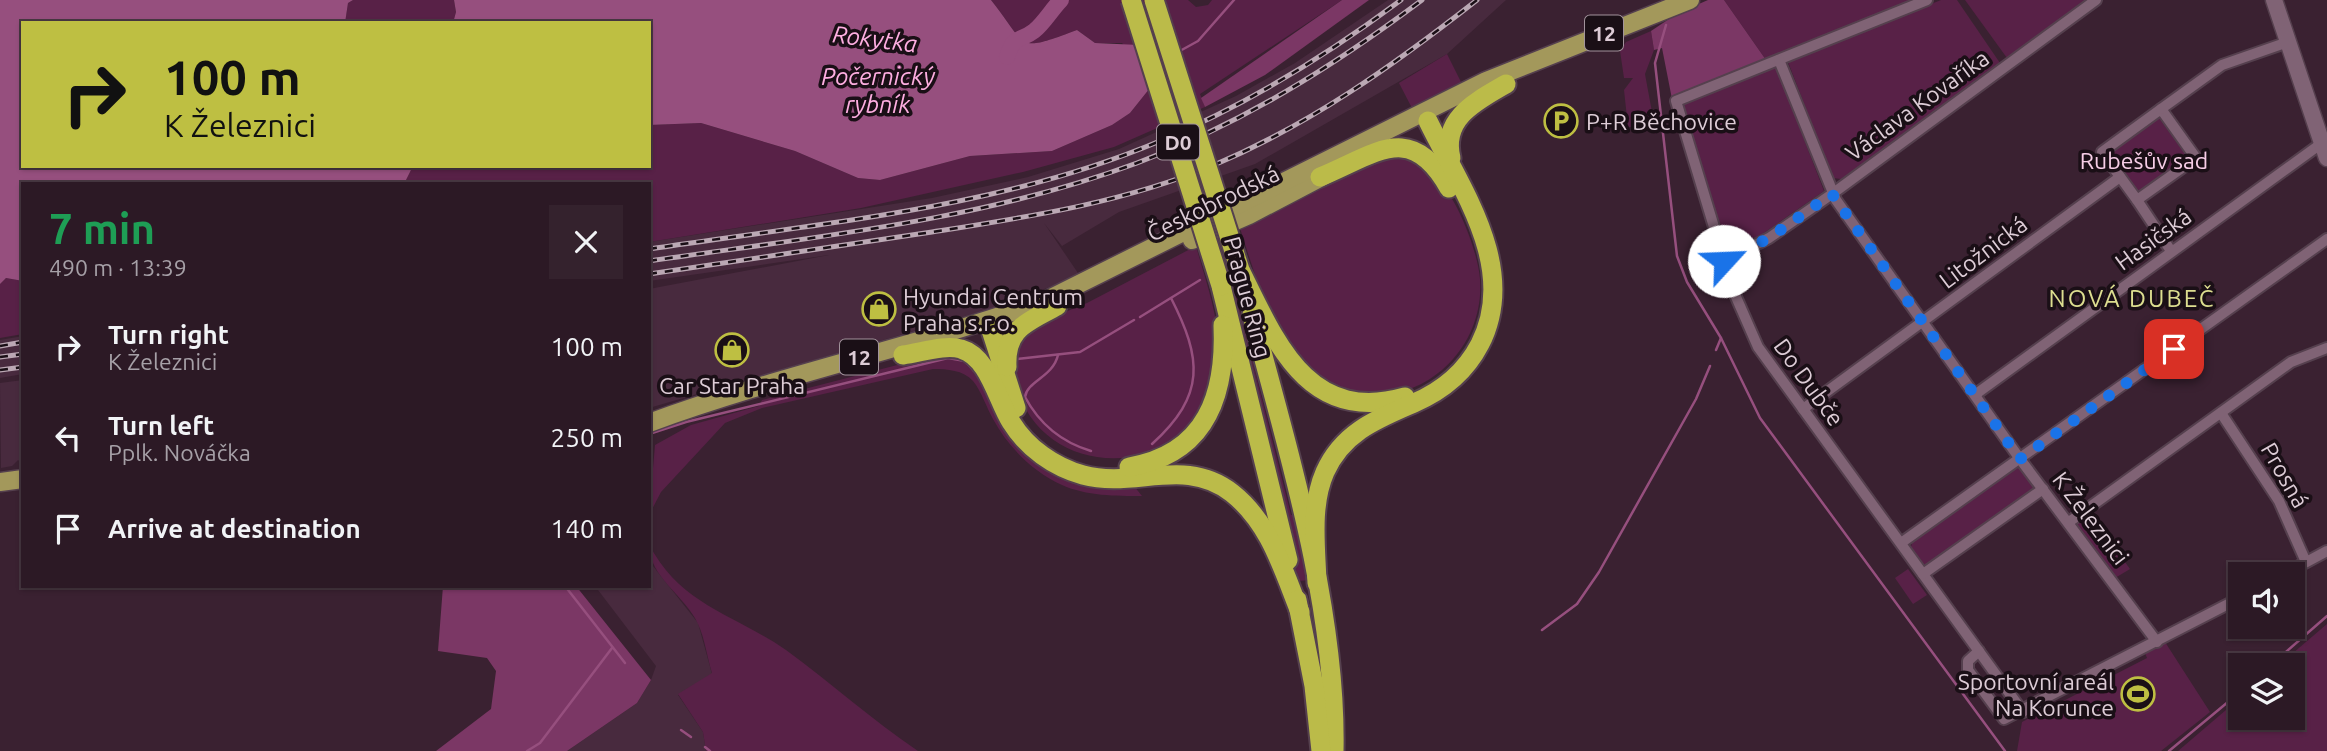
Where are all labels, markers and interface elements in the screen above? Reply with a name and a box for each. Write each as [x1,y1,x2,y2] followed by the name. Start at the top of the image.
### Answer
[1585,16,1623,50] road number: 12
[831,20,919,58] water label: Rokytka
[1841,45,1993,165] street label: Václava Kovaříka
[49,49,140,140] icon: right
[164,49,301,104] text: 100 m
[821,63,935,118] water label: Počernický rybník
[1542,102,1580,140] parking icon: P+R Běchovice
[164,107,316,143] text: K Železnici
[1586,109,1737,134] place label: P+R Běchovice
[1157,124,1199,160] road number: D0
[2080,148,2208,173] park label: Rubešův sad
[1143,160,1283,246] street label: Českobrodská
[2110,203,2196,275] street label: Hasičská
[49,205,155,252] text: 7 min
[549,205,623,279] button: close
[1934,211,2032,293] street label: Litožnická
[1687,224,1761,298] position arrow
[1220,233,1276,361] street label: Prague Ring
[49,255,187,280] text: 490 m · 13:39
[903,284,1083,335] place label: Hyundai Centrum Praha s.r.o.
[2049,284,2215,312] district label: NOVÁ DUBEČ
[860,290,898,328] shop icon: Hyundai Centrum Praha s.r.o.
[2144,319,2204,379] pin
[108,320,229,349] text: Turn right
[49,328,87,366] icon: right
[2155,330,2193,368] icon: arrive
[713,331,751,369] shop icon: Car Star Praha
[551,332,623,361] text: 100 m
[1769,334,1849,430] street label: Do Dubče
[840,340,878,374] road number: 12
[108,349,217,374] text: K Železnici
[659,373,805,398] place label: Car Star Praha
[108,411,214,440] text: Turn left
[49,419,87,457] icon: left
[551,423,623,452] text: 250 m
[2256,438,2314,512] street label: Prosná
[108,440,251,465] text: Pplk. Nováčka
[2048,466,2135,569] street label: K Železnici
[49,510,87,548] icon: arrive
[108,514,361,543] text: Arrive at destination
[551,514,623,543] text: 140 m
[2228,562,2305,730] map controls
[2228,562,2305,639] button: sound
[2228,653,2305,730] button: layers
[1958,669,2114,720] place label: Sportovní areál Na Korunce
[2119,675,2157,713] sports icon: Sportovní areál Na Korunce

